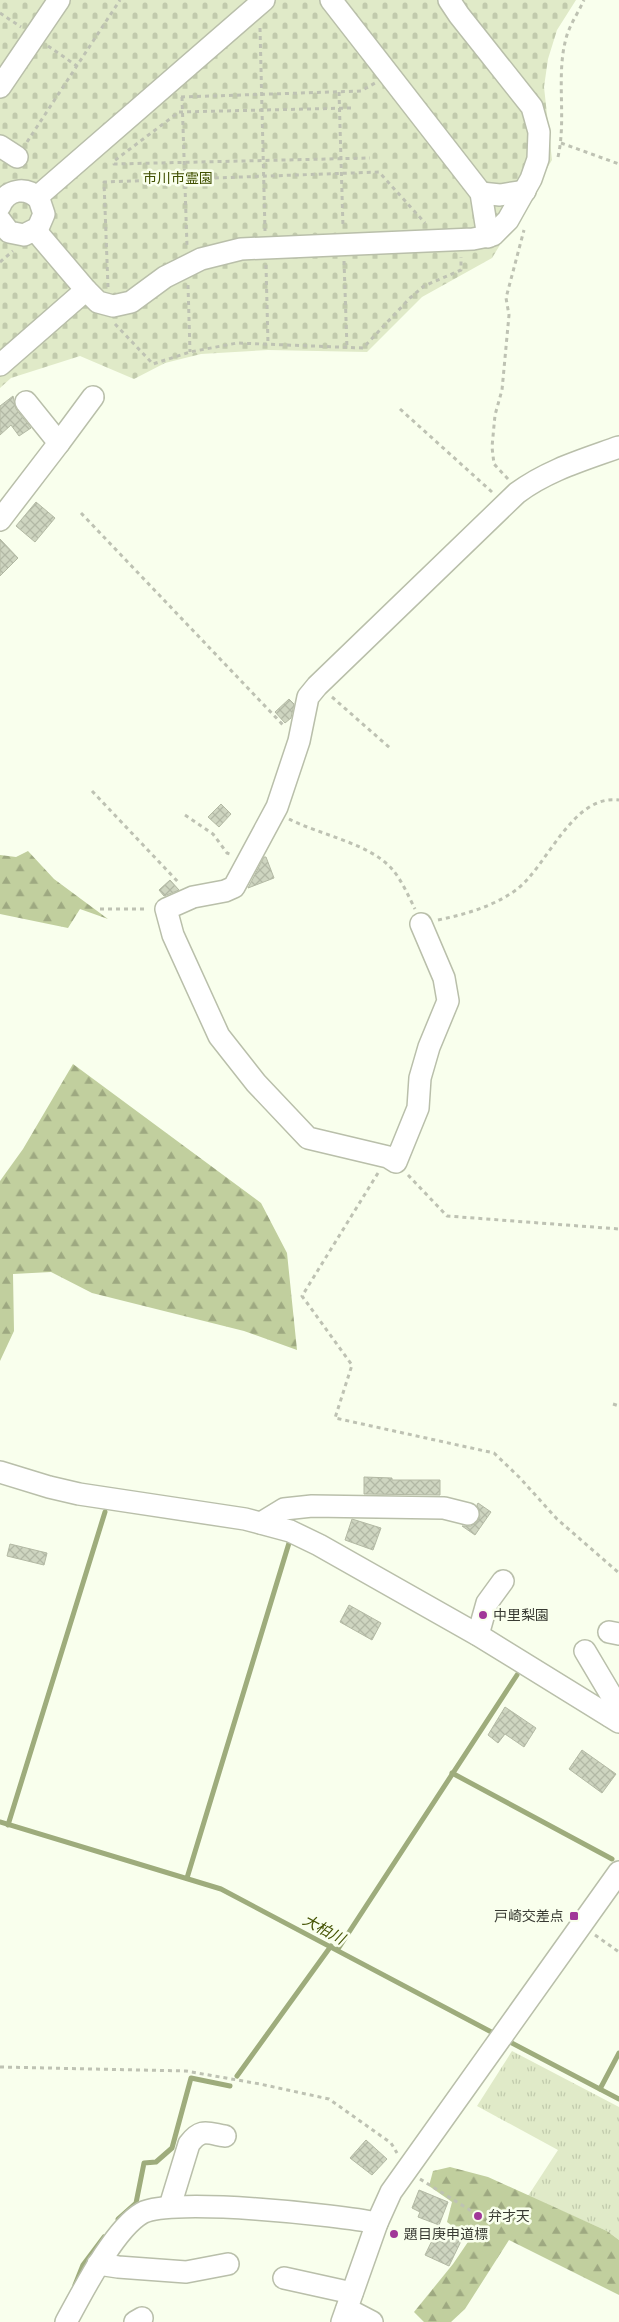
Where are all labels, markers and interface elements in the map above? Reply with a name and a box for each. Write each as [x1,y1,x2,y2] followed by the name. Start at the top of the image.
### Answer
[143,170,213,186] park label: 市川市霊園
[493,1607,549,1623] place label: 中里梨園
[477,1609,489,1621] marker: 中里梨園
[494,1908,564,1924] place label: 戸崎交差点
[568,1910,580,1922] marker: 戸崎交差点
[300,1911,350,1948] water label: 大柏川
[488,2208,530,2224] place label: 弁才天
[472,2210,484,2222] marker: 弁才天
[404,2226,488,2242] place label: 題目庚申道標
[388,2228,400,2240] marker: 題目庚申道標

